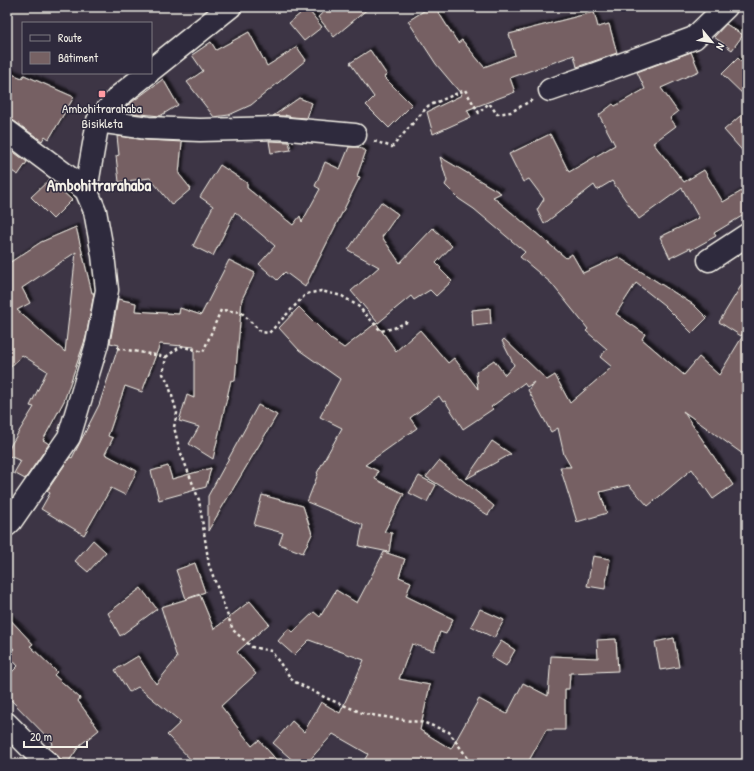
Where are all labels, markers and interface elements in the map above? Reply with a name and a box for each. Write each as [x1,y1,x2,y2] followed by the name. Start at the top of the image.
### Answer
[22,22,152,74] legend
[692,22,732,62] north arrow
[58,29,82,46] text: Route
[713,41,728,53] text: N
[58,49,99,66] text: Bâtiment
[97,89,107,99] marker: Ambohitrarahaba Bisikleta
[62,99,142,132] place label: Ambohitrarahaba Bisikleta
[47,173,152,196] district label: Ambohitrarahaba
[24,723,87,749] scale bar
[30,728,52,745] text: 20 m

